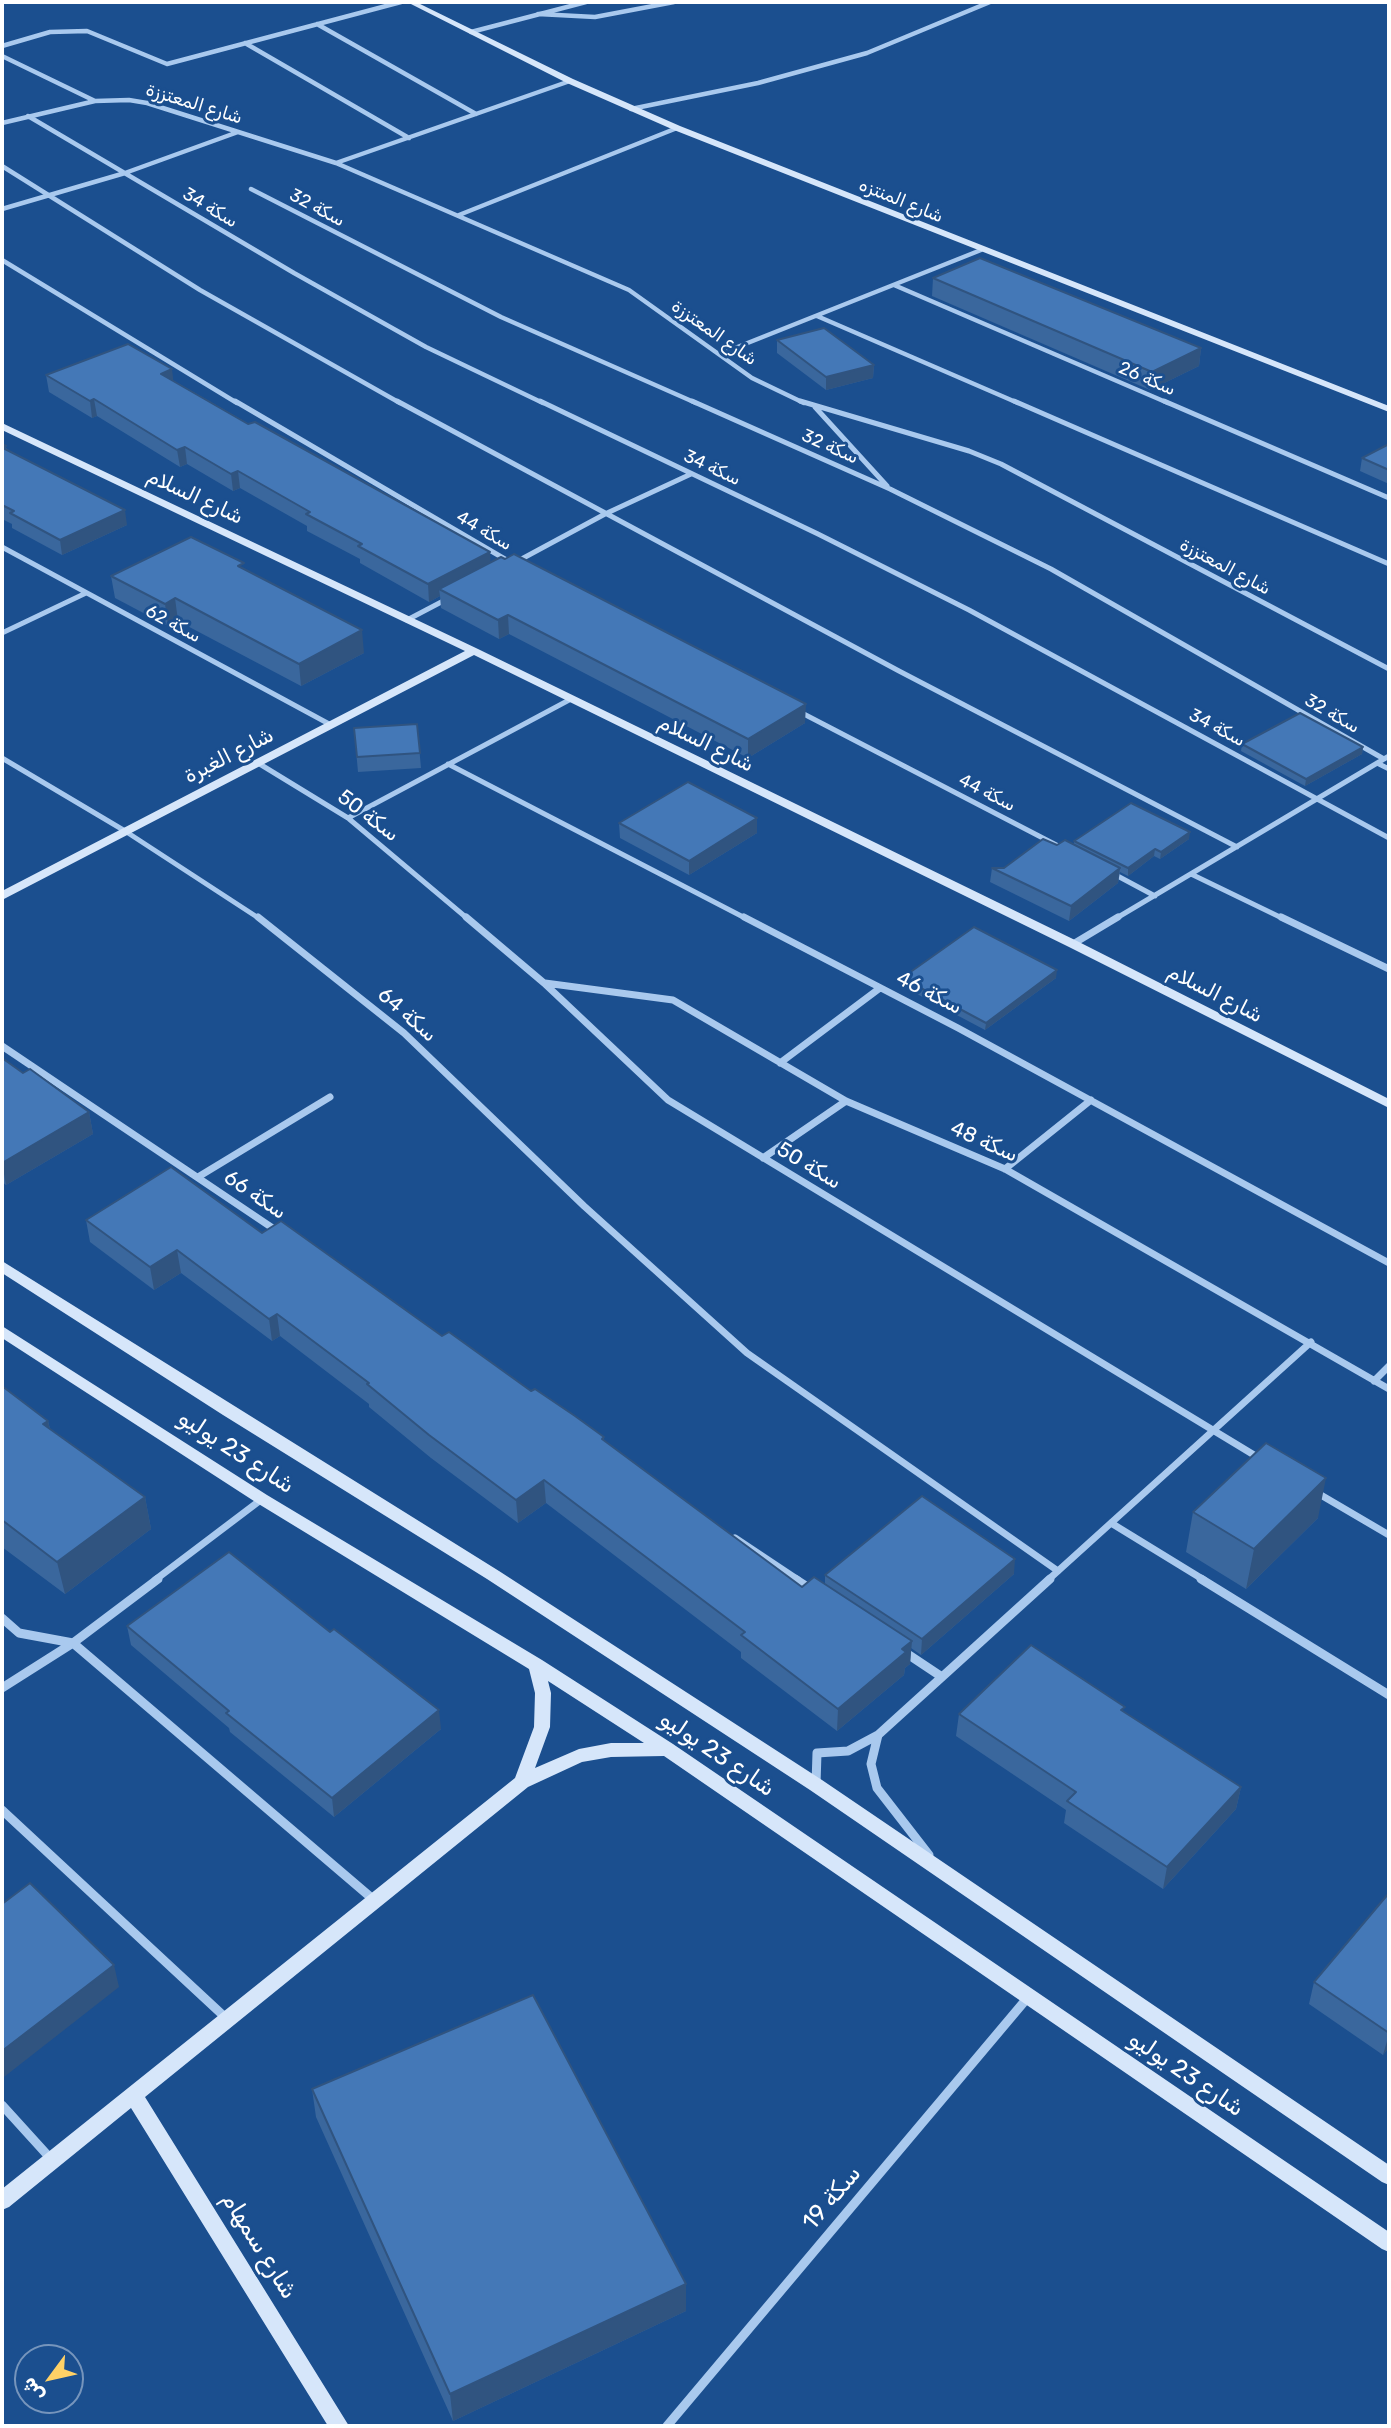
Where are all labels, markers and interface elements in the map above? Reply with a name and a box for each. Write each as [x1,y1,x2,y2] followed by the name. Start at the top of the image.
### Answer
[143,79,245,129] street label: شارع المعتززة
[856,174,946,228] street label: شارع المنتزه
[179,183,241,233] street label: سكة 34
[286,184,348,232] street label: سكة 32
[667,296,761,370] street label: شارع المعتززة
[1115,357,1179,401] street label: سكة 26
[798,425,862,469] street label: سكة 32
[680,445,744,491] street label: سكة 34
[143,464,247,530] street label: شارع السلام
[452,506,516,556] street label: سكة 44
[1176,534,1274,600] street label: شارع المعتززة
[141,600,205,648] street label: سكة 62
[1301,690,1363,738] street label: سكة 32
[1185,704,1249,752] street label: سكة 34
[654,710,758,778] street label: شارع السلام
[180,723,278,789] street label: شارع الغبرة
[955,770,1019,816] street label: سكة 44
[332,785,404,847] street label: سكة 50
[1163,959,1267,1029] street label: شارع السلام
[892,966,966,1020] street label: سكة 46
[372,982,442,1048] street label: سكة 64
[946,1116,1022,1168] street label: سكة 48
[772,1137,846,1195] street label: سكة 50
[219,1165,291,1225] street label: سكة 66
[172,1404,300,1500] street label: شارع 23 يوليو
[654,1705,780,1803] street label: شارع 23 يوليو
[1123,2025,1249,2123] street label: شارع 23 يوليو
[797,2160,867,2236] street label: سكة 19
[215,2187,303,2305] street label: شارع سمهام
[14,2344,84,2414] north arrow
[16,2373,49,2406] text: ش

